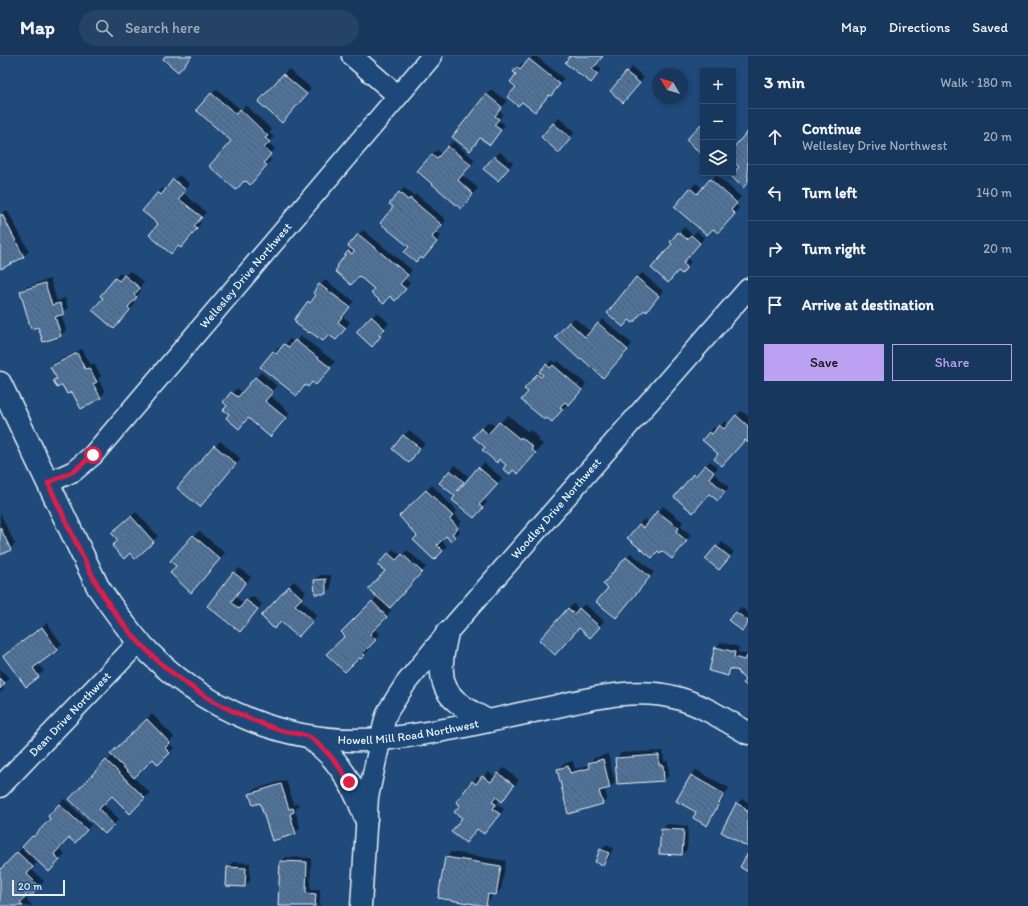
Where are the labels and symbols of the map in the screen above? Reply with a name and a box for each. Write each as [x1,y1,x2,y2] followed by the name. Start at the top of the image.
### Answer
[652,68,688,104] north arrow
[197,219,295,331] street label: Wellesley Drive Northwest
[84,446,102,464] route start
[508,455,604,562] street label: Woodley Drive Northwest
[26,668,114,759] street label: Dean Drive Northwest
[337,716,481,747] street label: Howell Mill Road Northwest
[340,773,358,791] route end
[12,878,65,897] scale bar

